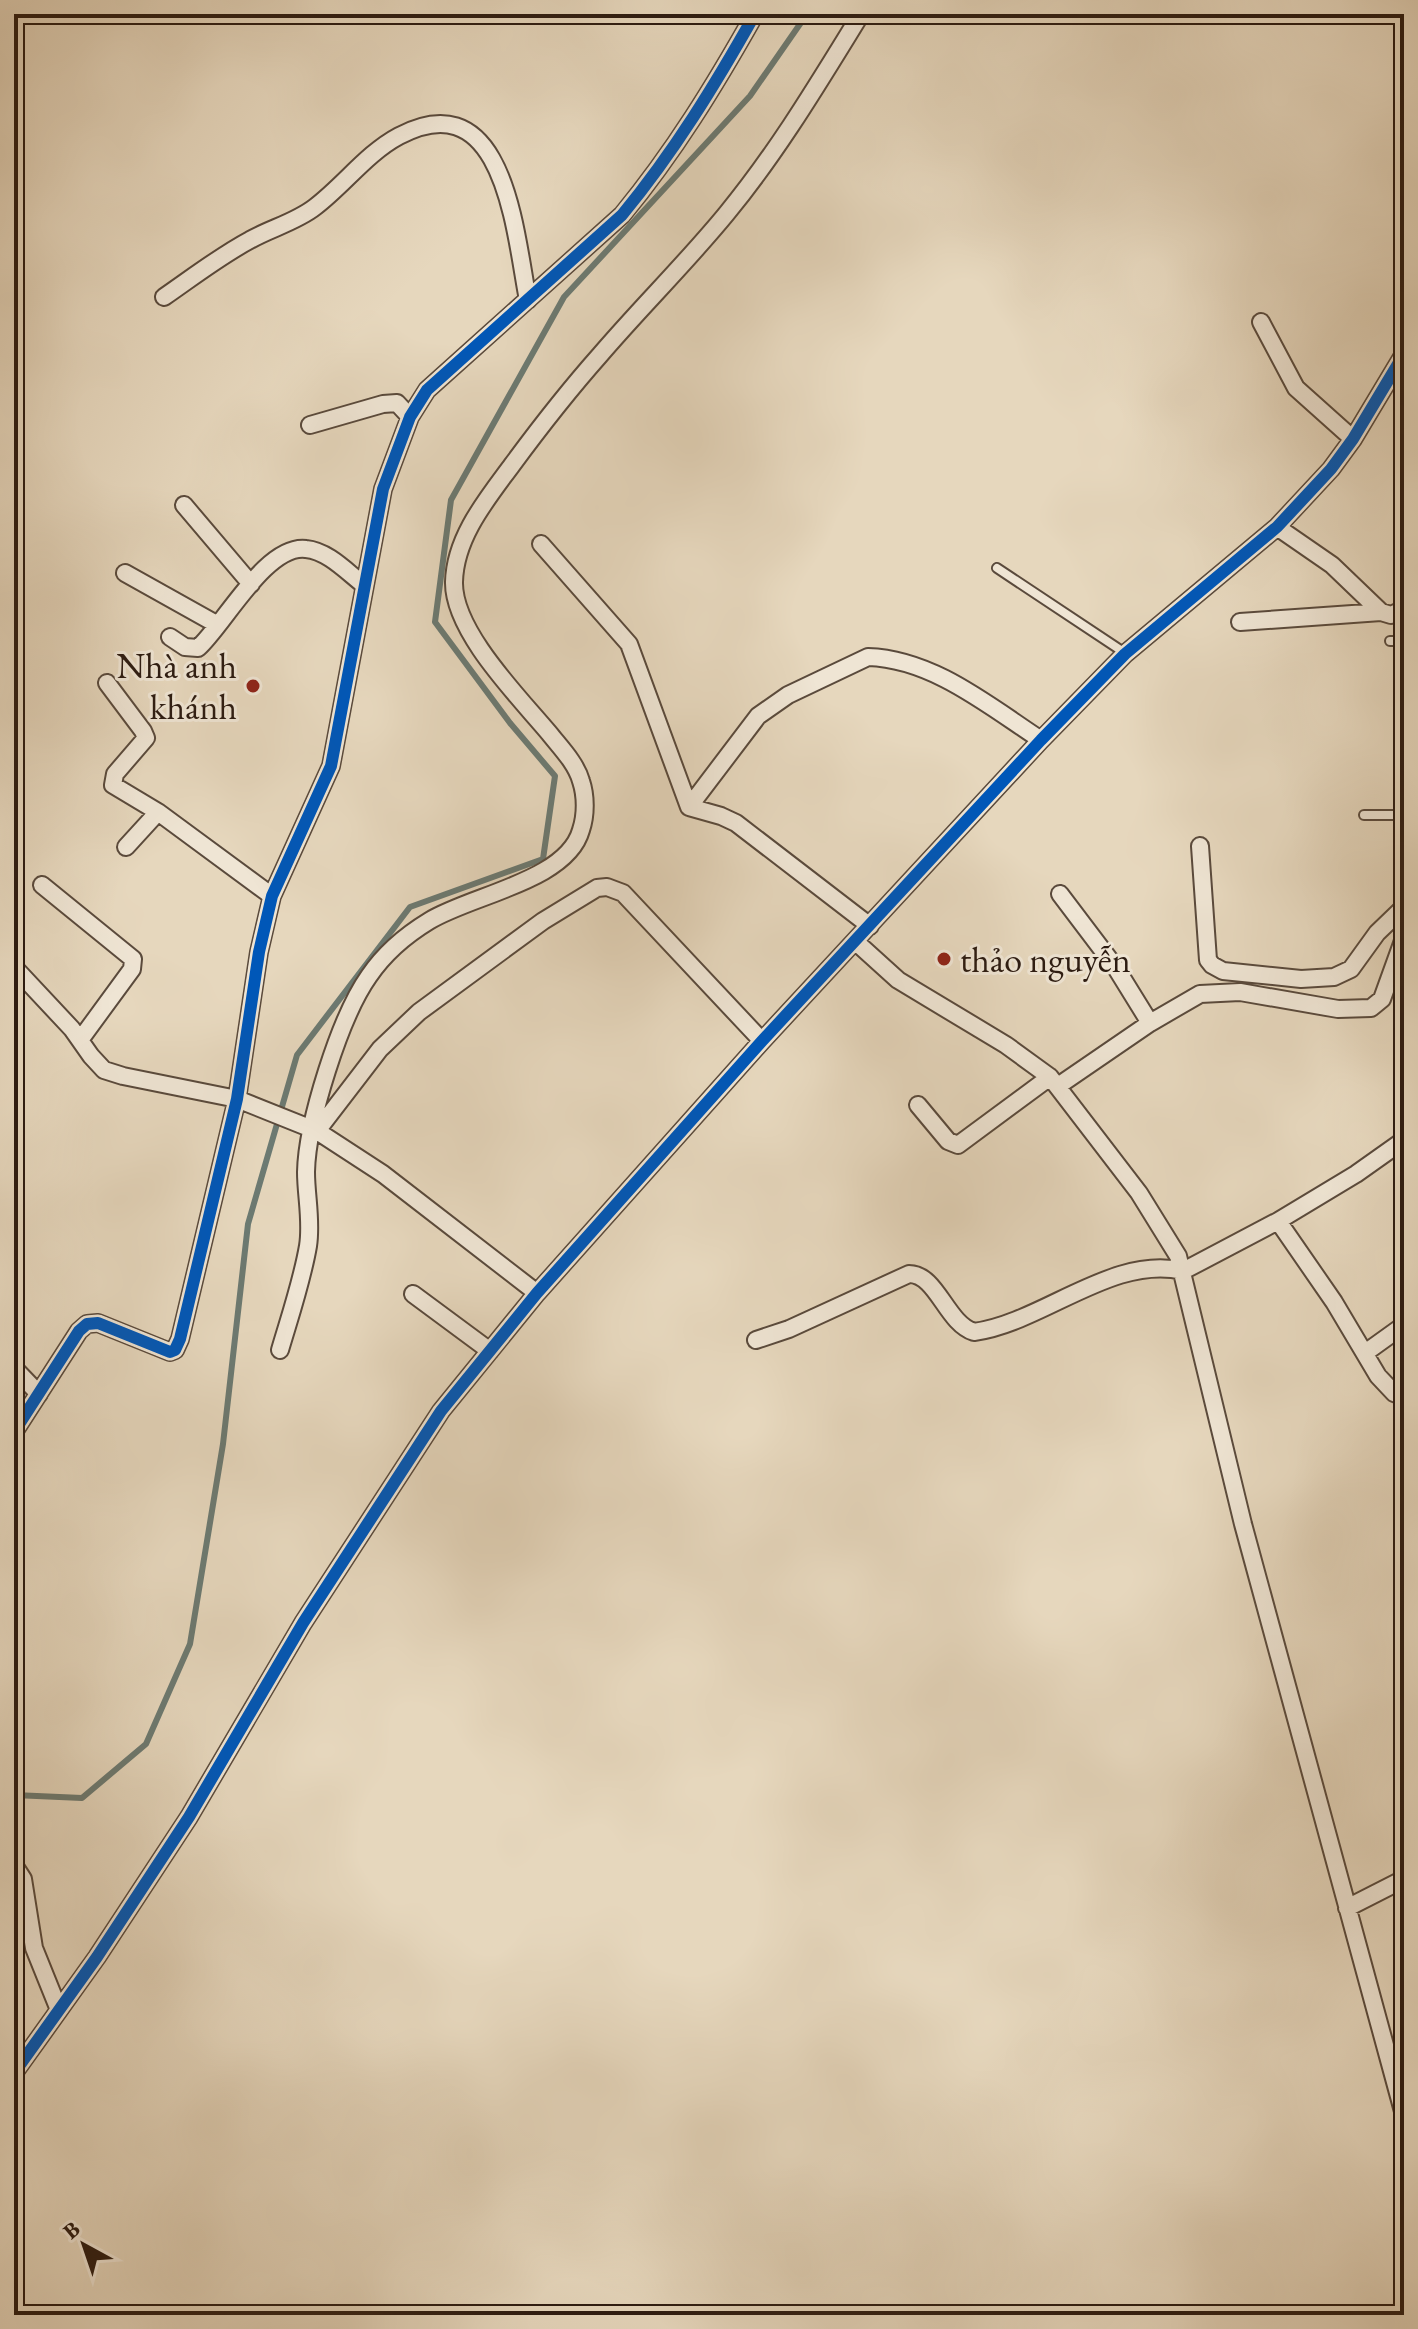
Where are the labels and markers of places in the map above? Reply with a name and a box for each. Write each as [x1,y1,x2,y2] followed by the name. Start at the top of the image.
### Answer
[116,642,237,730] place label: Nhà anh khánh
[244,677,262,695] marker: Nhà anh khánh
[960,936,1131,983] place label: thảo nguyễn
[935,950,953,968] marker: thảo nguyễn

